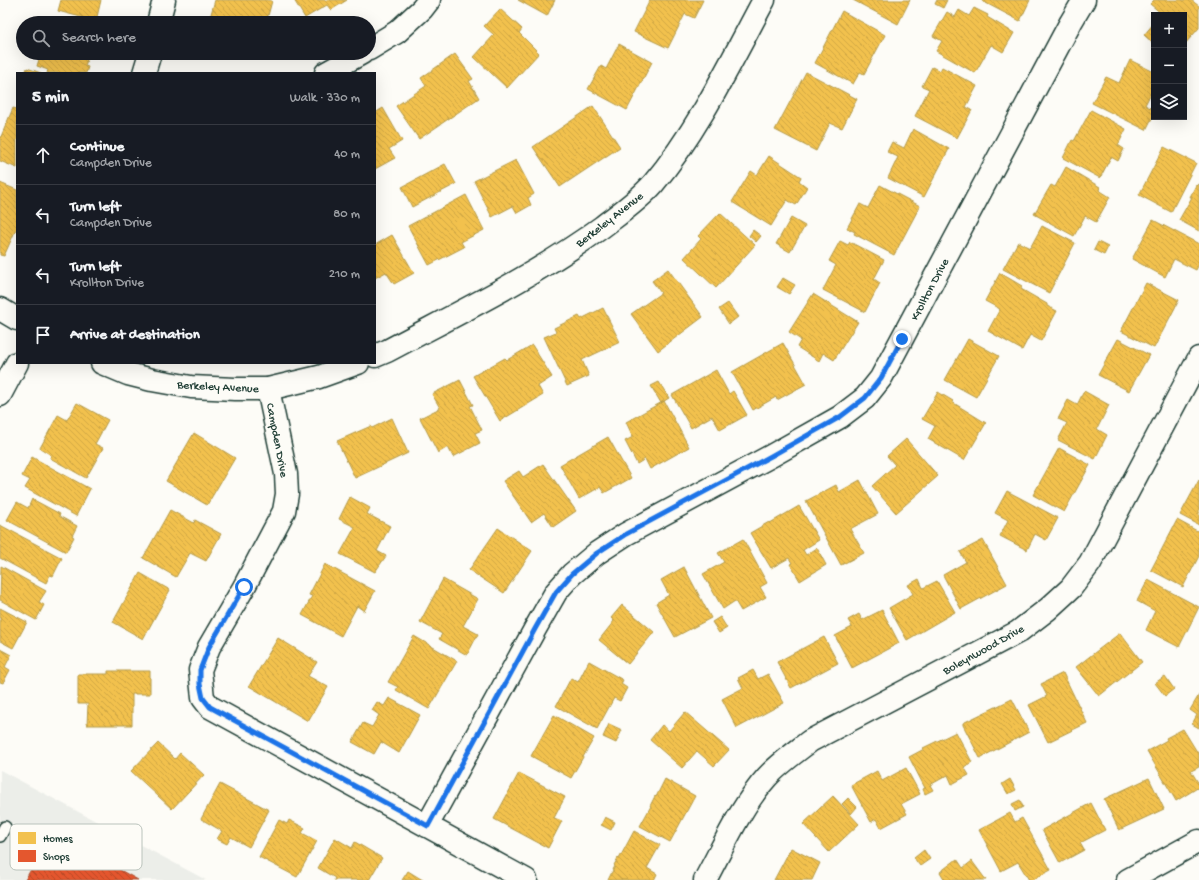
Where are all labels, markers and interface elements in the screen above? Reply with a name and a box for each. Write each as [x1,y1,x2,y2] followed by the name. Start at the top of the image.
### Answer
[1151,12,1187,120] map controls
[1151,12,1187,48] button: +
[16,16,376,60] search box
[30,27,52,49] icon: search
[62,29,136,47] text: Search here
[1151,48,1187,84] button: −
[1151,84,1187,120] button: layers
[32,88,69,108] text: 5 min
[290,91,360,106] text: Walk · 330 m
[70,138,124,156] text: Continue
[32,144,54,166] icon: ahead
[334,147,360,162] text: 40 m
[70,156,152,171] text: Campden Drive
[573,189,647,252] street label: Berkeley Avenue
[70,198,121,216] text: Turn left
[32,204,54,226] icon: left
[333,207,360,222] text: 80 m
[70,216,152,231] text: Campden Drive
[909,256,953,323] street label: Krollton Drive
[70,258,121,276] text: Turn left
[32,264,54,286] icon: left
[329,267,360,282] text: 210 m
[70,276,144,291] text: Krollton Drive
[32,324,54,346] icon: arrive
[70,326,200,344] text: Arrive at destination
[893,330,911,348] route end
[176,379,260,397] street label: Berkeley Avenue
[262,402,290,480] street label: Campden Drive
[235,578,253,596] route start
[940,622,1028,679] street label: Boleynwood Drive
[10,824,142,870] legend
[43,834,73,846] text: Homes
[43,852,70,864] text: Shops

